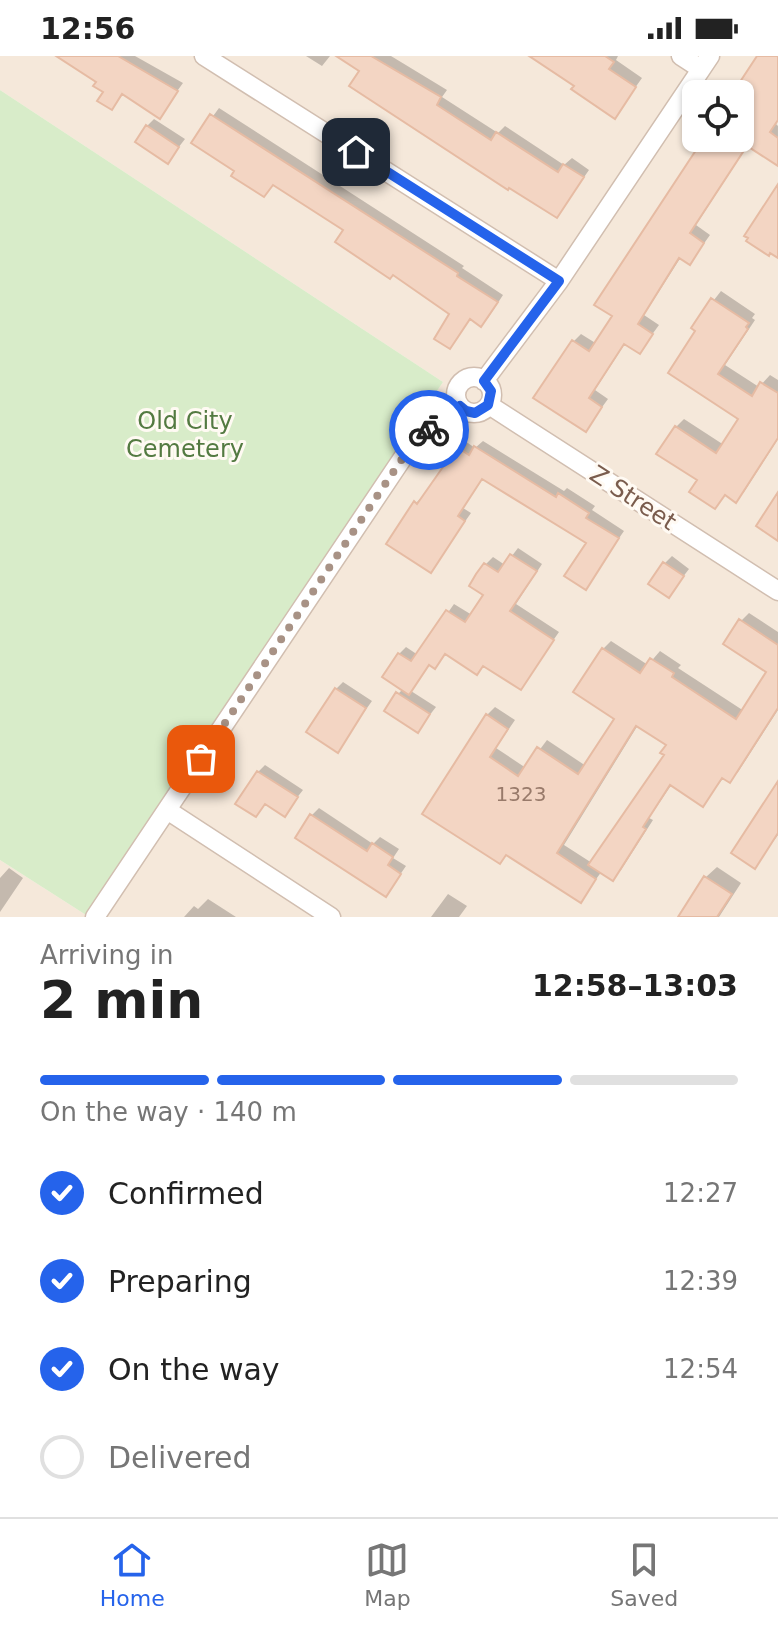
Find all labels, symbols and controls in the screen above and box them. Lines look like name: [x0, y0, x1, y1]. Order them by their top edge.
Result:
text: 12:56: [40, 11, 136, 46]
map controls: [682, 80, 754, 152]
button: locate: [682, 80, 754, 152]
pin: [322, 118, 390, 186]
icon: home: [334, 130, 378, 174]
courier: [389, 390, 469, 470]
park label: Old City Cemetery: [126, 407, 244, 463]
icon: bike: [407, 408, 451, 452]
street label: Z Street: [585, 460, 681, 536]
pin: [167, 725, 235, 793]
icon: bag: [179, 737, 223, 781]
house number: 1323: [496, 782, 546, 806]
text: Arriving in: [40, 940, 174, 970]
text: 12:58–13:03: [532, 968, 738, 1003]
text: 2 min: [40, 970, 203, 1030]
text: On the way · 140 m: [40, 1097, 297, 1127]
icon: check: [40, 1171, 84, 1215]
text: Confirmed: [108, 1176, 264, 1211]
text: 12:27: [663, 1178, 738, 1208]
icon: check: [40, 1259, 84, 1303]
text: Preparing: [108, 1264, 252, 1299]
text: 12:39: [663, 1266, 738, 1296]
icon: check: [40, 1347, 84, 1391]
text: On the way: [108, 1352, 280, 1387]
text: 12:54: [663, 1354, 738, 1384]
text: Delivered: [108, 1440, 252, 1475]
tab: Home: [100, 1538, 165, 1611]
tab: Map: [364, 1538, 411, 1611]
tab: Saved: [610, 1538, 678, 1611]

